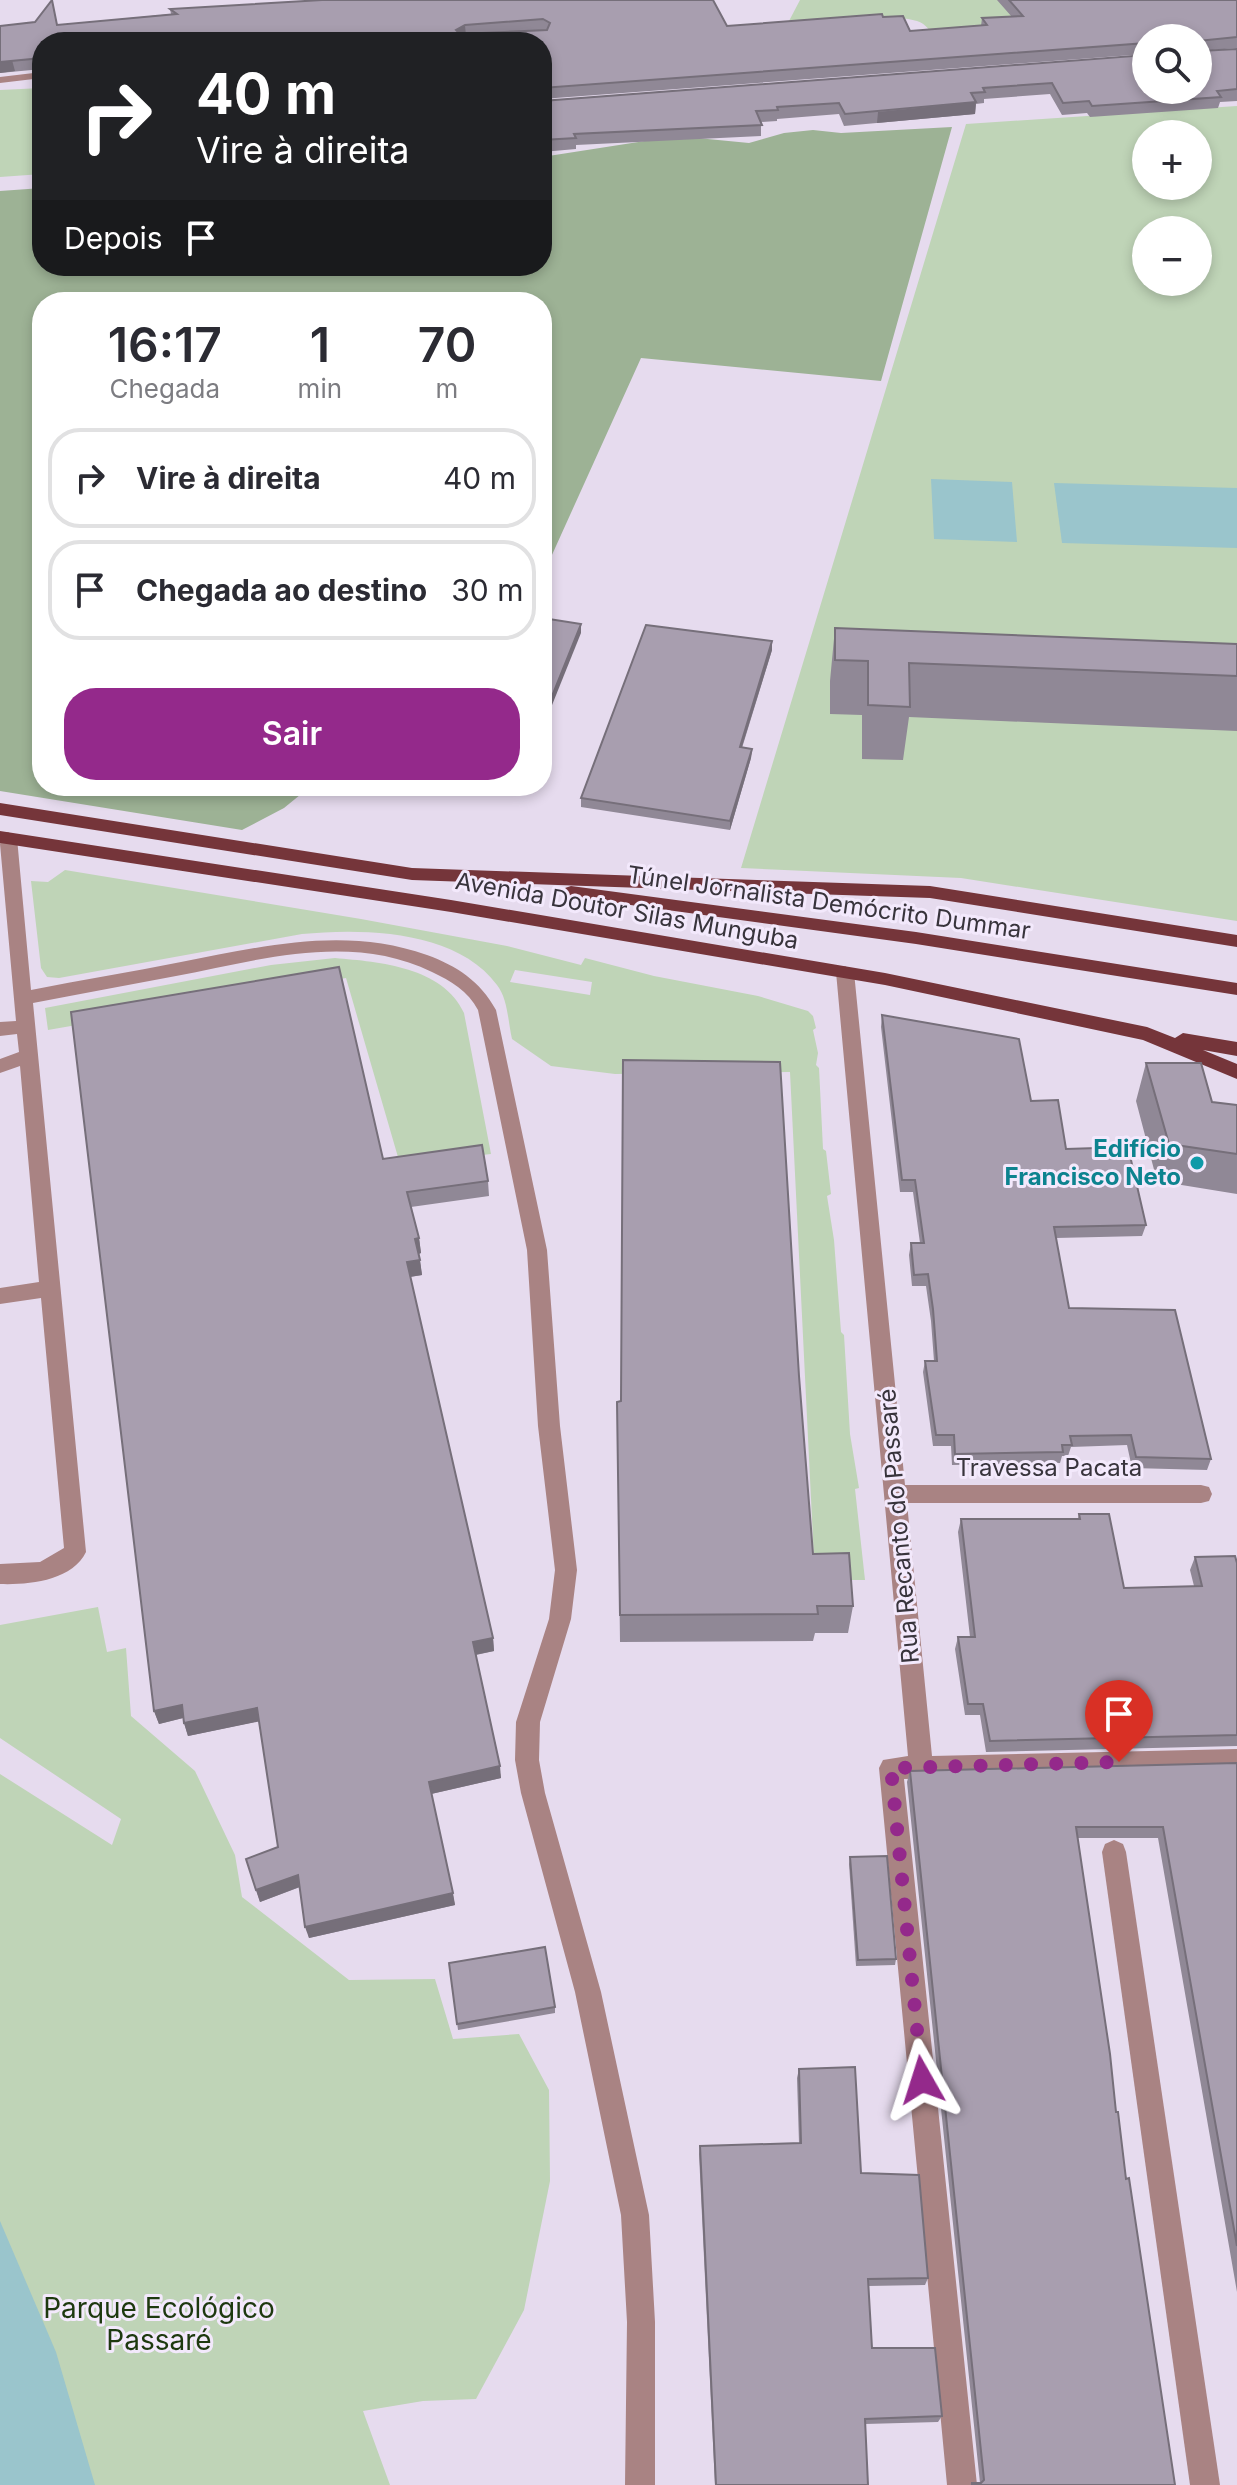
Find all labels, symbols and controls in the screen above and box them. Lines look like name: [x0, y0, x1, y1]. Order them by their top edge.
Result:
map controls: [1132, 24, 1212, 296]
button: search: [1132, 24, 1212, 104]
text: 40 m: [196, 60, 336, 128]
icon: right: [64, 64, 168, 168]
button: +: [1132, 120, 1212, 200]
text: Vire à direita: [196, 128, 410, 172]
icon: arrive: [179, 216, 223, 260]
button: −: [1132, 216, 1212, 296]
text: Depois: [64, 220, 163, 256]
text: 16:17: [108, 315, 222, 374]
text: 1: [310, 315, 330, 374]
text: 70: [418, 315, 476, 374]
text: Chegada: [110, 373, 220, 404]
text: min: [298, 373, 342, 404]
text: m: [436, 373, 458, 404]
icon: right: [68, 456, 112, 500]
text: Vire à direita: [136, 460, 321, 496]
text: 40 m: [443, 460, 516, 496]
icon: arrive: [68, 568, 112, 612]
text: Chegada ao destino: [136, 572, 427, 608]
text: 30 m: [451, 572, 523, 608]
button: Sair: [64, 688, 520, 780]
street label: Túnel Jornalista Demócrito Dummar: [626, 860, 1032, 945]
street label: Avenida Doutor Silas Munguba: [453, 866, 801, 955]
place label: Edifício Francisco Neto: [1005, 1134, 1181, 1191]
marker: Edifício Francisco Neto: [1188, 1154, 1206, 1172]
street label: Rua Recanto do Passaré: [872, 1388, 925, 1664]
street label: Travessa Pacata: [956, 1453, 1142, 1482]
pin: [1085, 1680, 1153, 1762]
icon: arrive: [1097, 1692, 1141, 1736]
position arrow: [880, 2038, 964, 2122]
park label: Parque Ecológico Passaré: [43, 2291, 275, 2357]

